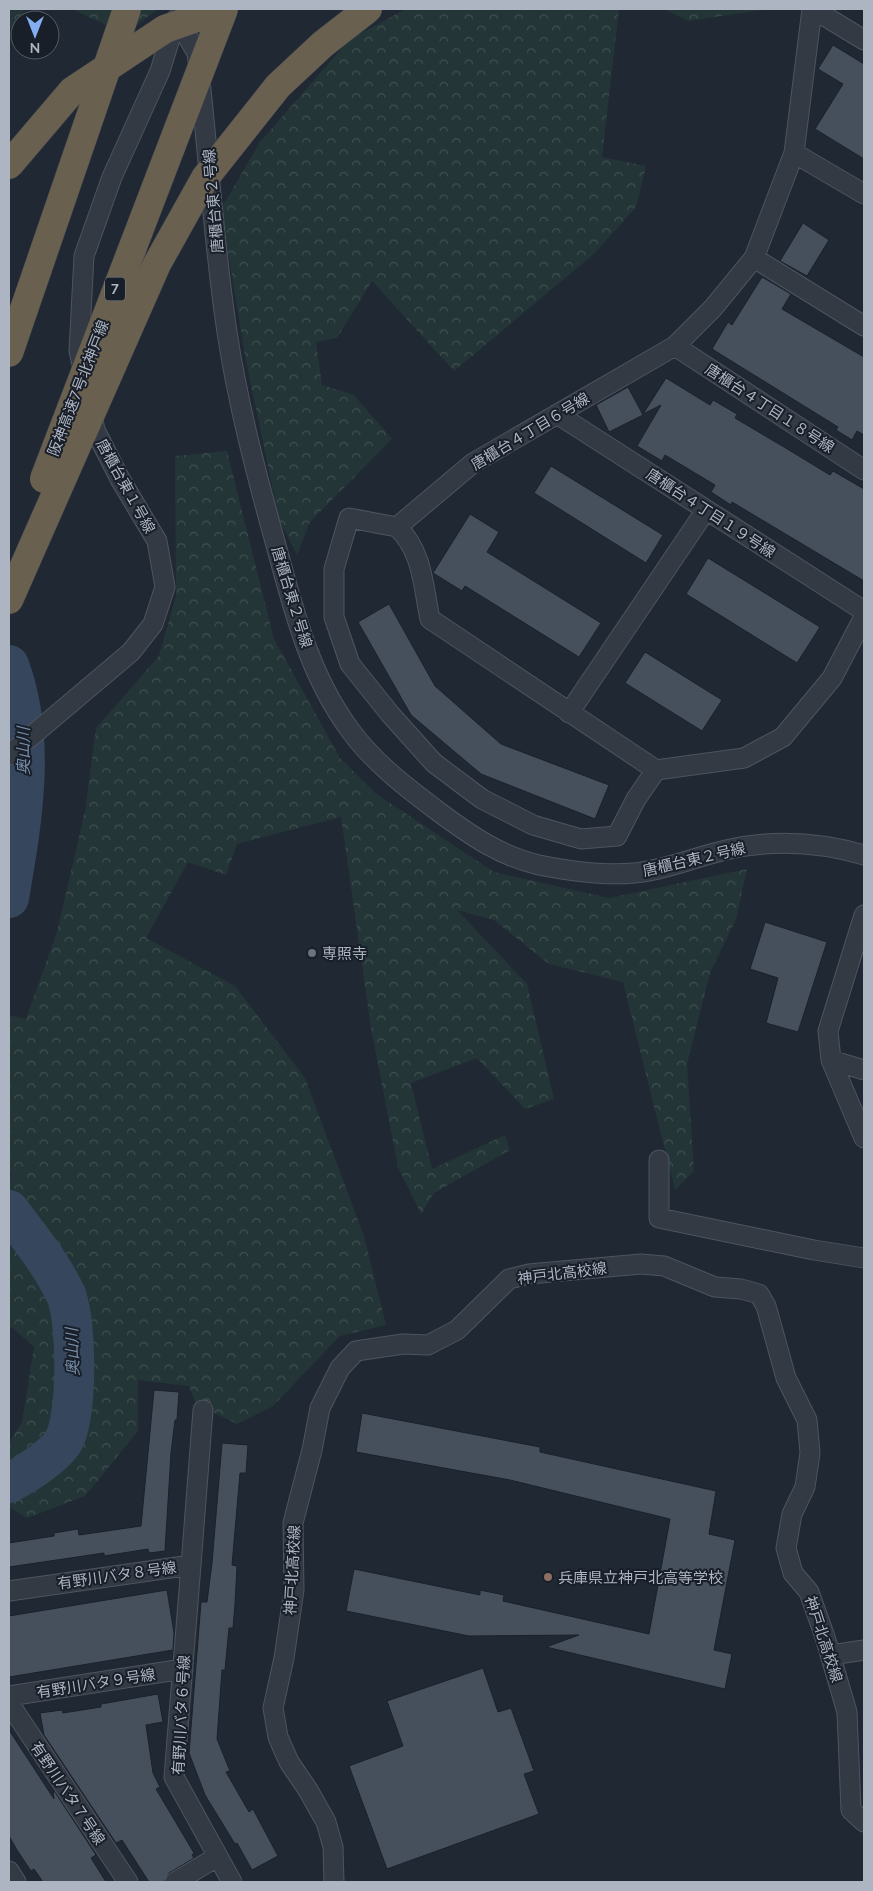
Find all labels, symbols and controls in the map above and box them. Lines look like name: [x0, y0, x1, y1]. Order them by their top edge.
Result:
north arrow: [10, 10, 60, 60]
text: N: [30, 39, 40, 57]
street label: 唐櫃台東２号線: [199, 148, 227, 254]
road number: 7: [105, 278, 125, 300]
street label: 阪神高速7号北神戸線: [43, 317, 113, 459]
street label: 唐櫃台４丁目１８号線: [702, 359, 838, 457]
street label: 唐櫃台４丁目６号線: [467, 388, 593, 474]
street label: 唐櫃台東１号線: [92, 435, 160, 537]
street label: 唐櫃台４丁目１９号線: [643, 464, 779, 562]
street label: 唐櫃台東２号線: [268, 544, 316, 650]
water label: 奥山川: [13, 725, 33, 775]
street label: 唐櫃台東２号線: [641, 838, 747, 880]
place label: 専照寺: [322, 944, 367, 963]
marker: 専照寺: [306, 947, 318, 959]
street label: 神戸北高校線: [516, 1258, 608, 1288]
water label: 奥山川: [61, 1326, 83, 1376]
street label: 神戸北高校線: [280, 1525, 304, 1615]
street label: 有野川バタ８号線: [56, 1557, 178, 1593]
place label: 兵庫県立神戸北高等学校: [558, 1568, 723, 1587]
marker: 兵庫県立神戸北高等学校: [542, 1571, 554, 1583]
street label: 神戸北高校線: [801, 1593, 847, 1685]
street label: 有野川バタ６号線: [168, 1655, 194, 1775]
street label: 有野川バタ９号線: [35, 1664, 157, 1702]
street label: 有野川バタ７号線: [27, 1738, 109, 1848]

